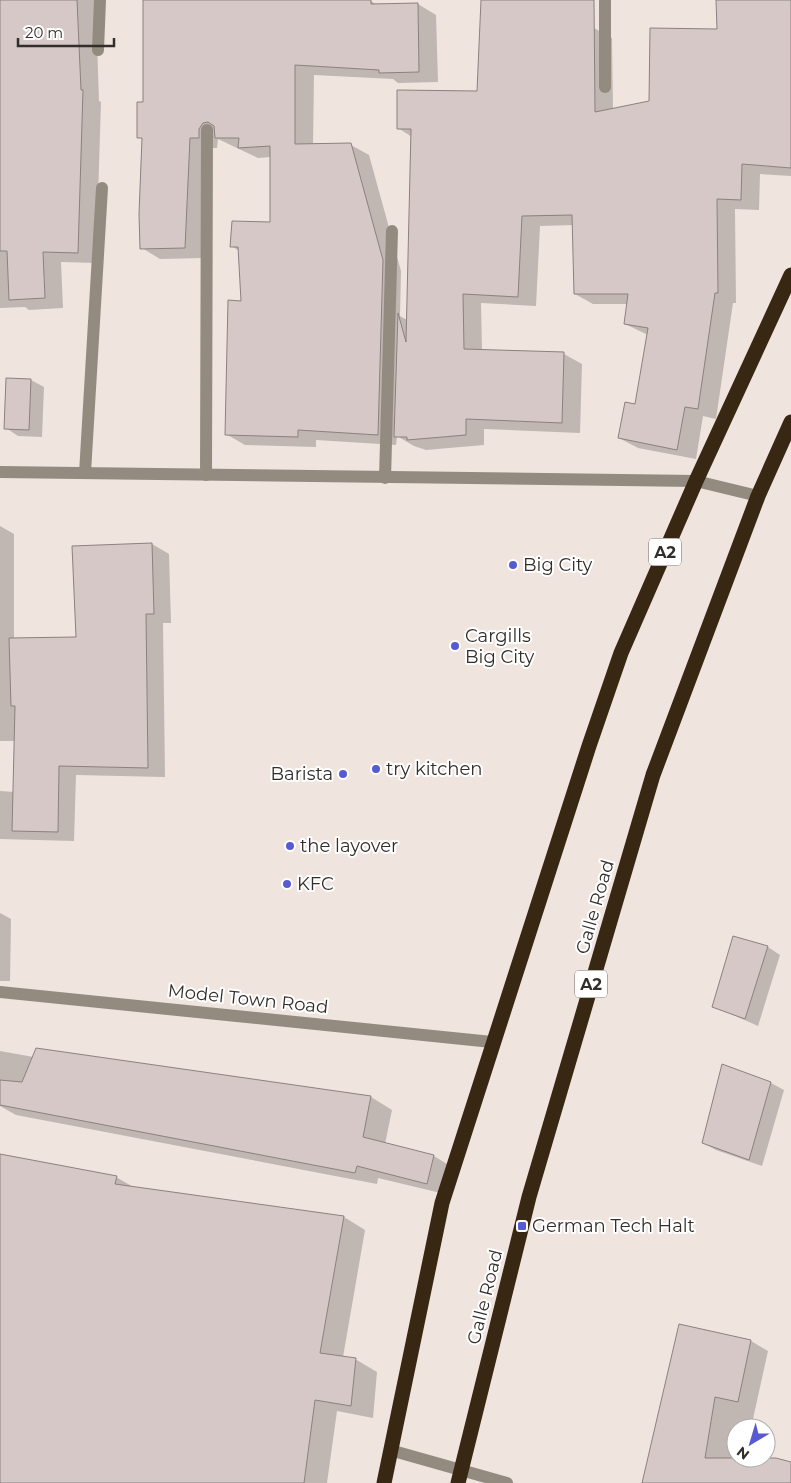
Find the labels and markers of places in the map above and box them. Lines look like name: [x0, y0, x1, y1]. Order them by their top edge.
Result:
place label: Big City: [523, 554, 593, 576]
marker: Big City: [507, 559, 519, 571]
place label: Cargills Big City: [465, 625, 535, 668]
marker: Cargills Big City: [449, 640, 461, 652]
place label: try kitchen: [386, 758, 483, 780]
place label: Barista: [271, 763, 333, 785]
marker: try kitchen: [370, 763, 382, 775]
marker: Barista: [337, 768, 349, 780]
place label: the layover: [300, 835, 398, 857]
marker: the layover: [284, 840, 296, 852]
place label: KFC: [297, 873, 334, 895]
marker: KFC: [281, 878, 293, 890]
place label: German Tech Halt: [532, 1215, 695, 1237]
marker: German Tech Halt: [516, 1220, 528, 1232]

